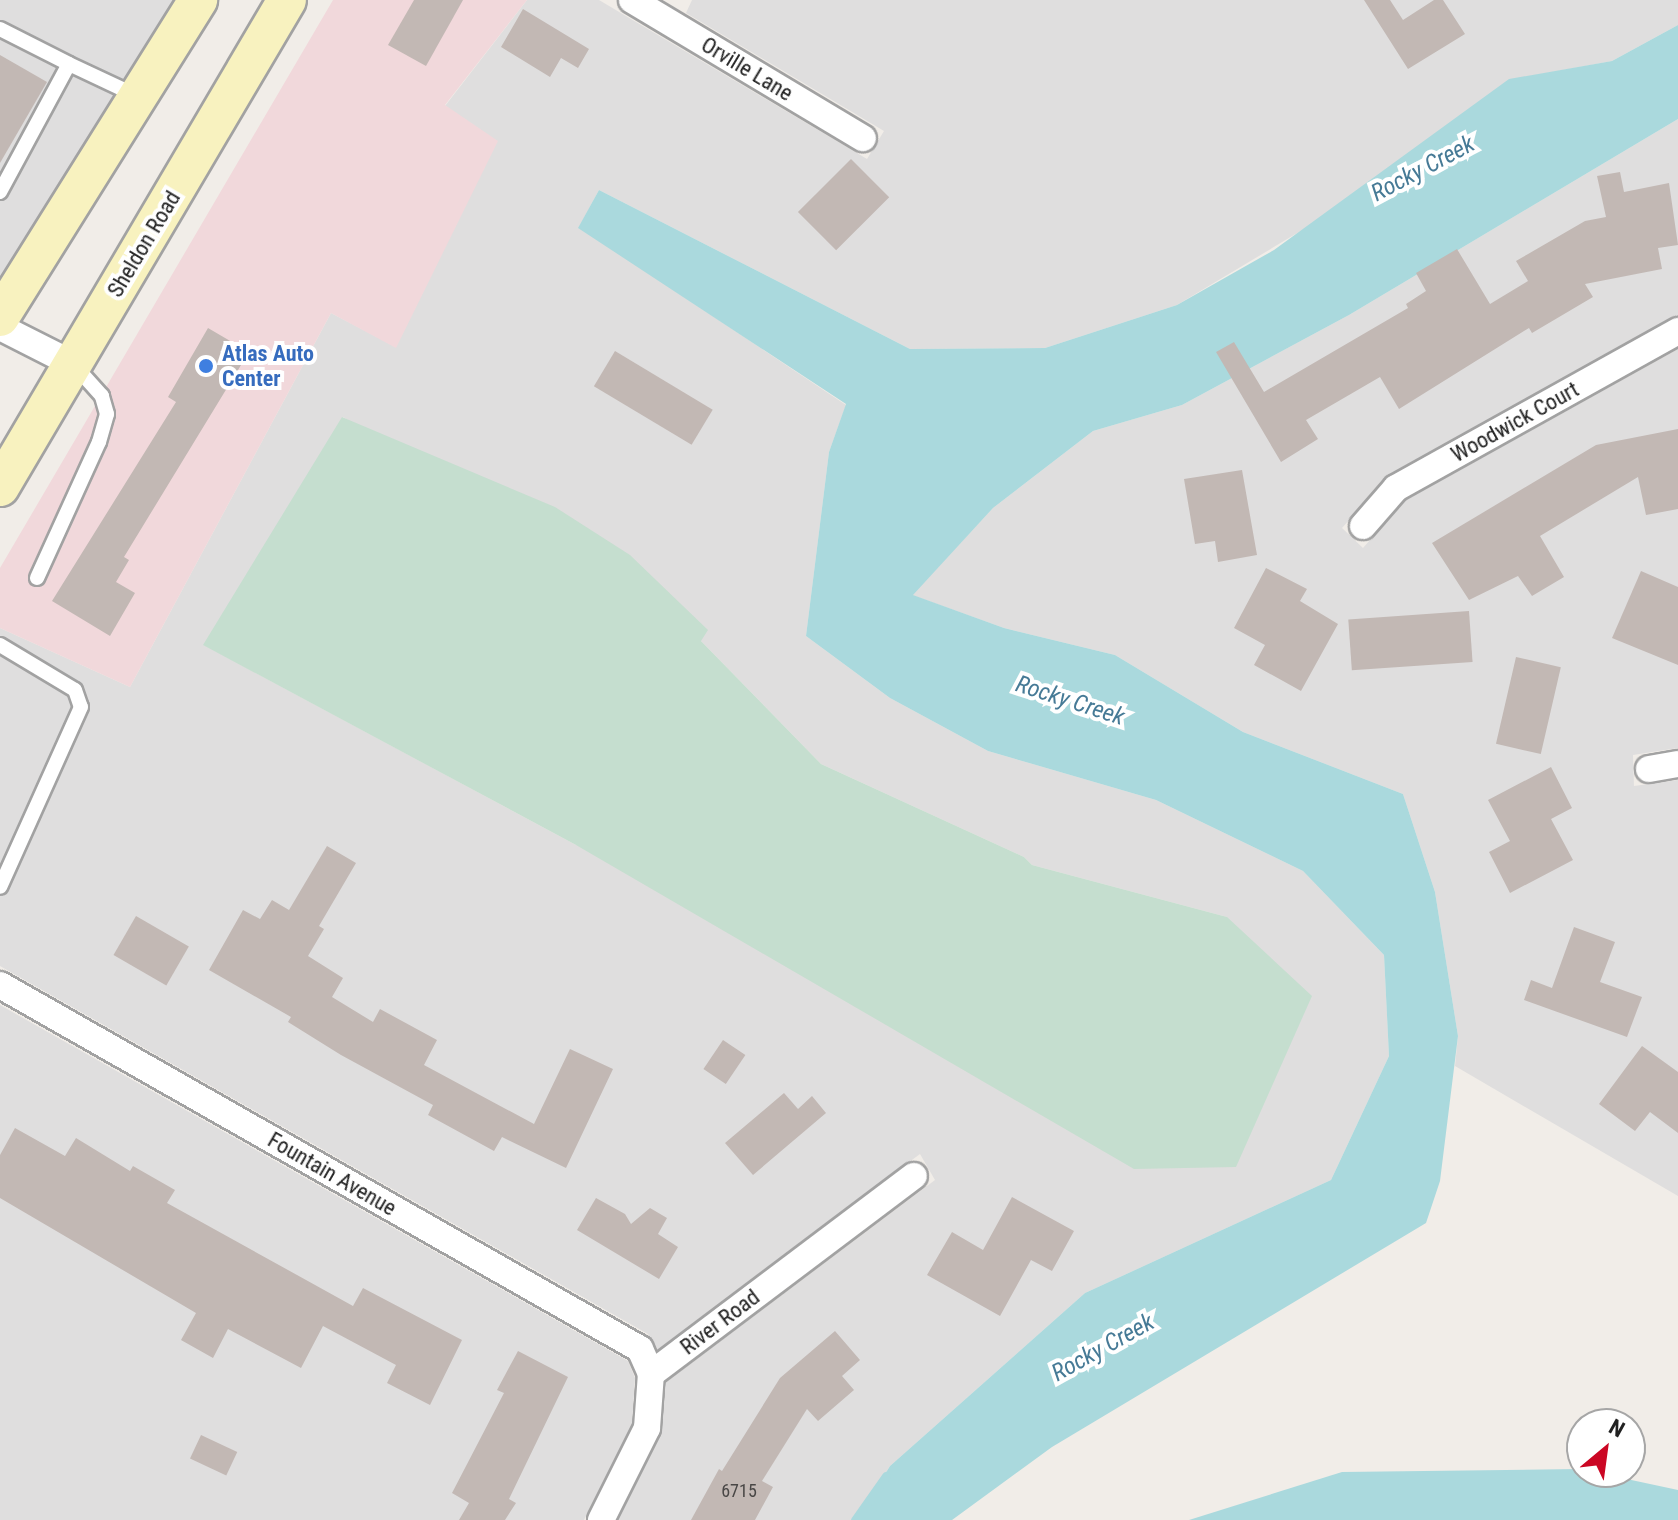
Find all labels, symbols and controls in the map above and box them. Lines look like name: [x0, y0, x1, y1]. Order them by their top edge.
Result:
street label: Orville Lane: [696, 31, 798, 107]
water label: Rocky Creek: [1366, 130, 1480, 208]
street label: Sheldon Road: [102, 186, 186, 302]
place label: Atlas Auto Center: [222, 340, 314, 392]
marker: Atlas Auto Center: [197, 357, 215, 375]
street label: Woodwick Court: [1447, 376, 1583, 468]
water label: Rocky Creek: [1012, 670, 1128, 732]
street label: Fountain Avenue: [263, 1127, 401, 1221]
street label: River Road: [675, 1284, 765, 1360]
water label: Rocky Creek: [1047, 1308, 1159, 1388]
north arrow: [1566, 1408, 1646, 1488]
text: N: [1605, 1414, 1629, 1443]
house number: 6715: [721, 1480, 757, 1502]

